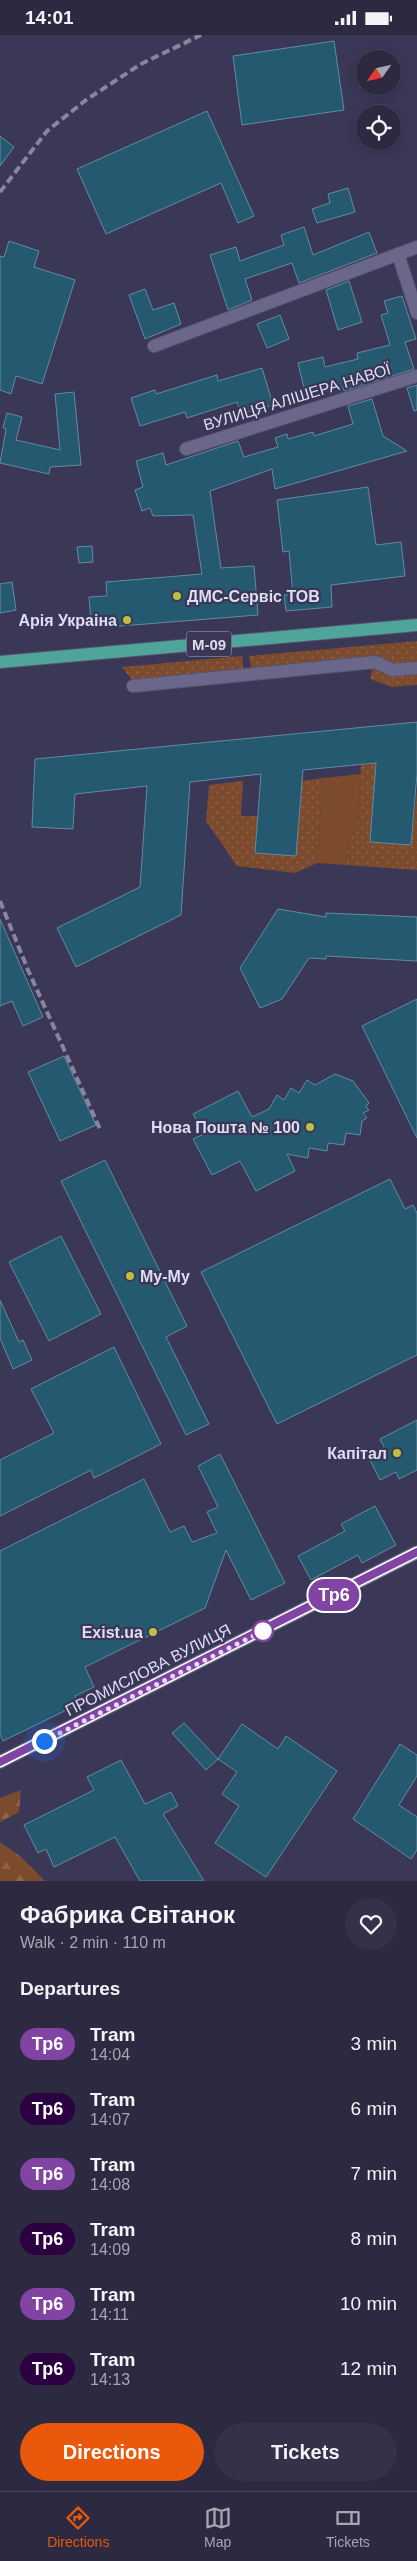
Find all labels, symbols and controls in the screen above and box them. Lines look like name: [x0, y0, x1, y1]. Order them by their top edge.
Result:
text: 14:01: [25, 7, 74, 28]
north arrow: [356, 50, 401, 95]
map controls: [356, 50, 401, 150]
button: locate: [356, 105, 401, 150]
street label: ВУЛИЦЯ АЛІШЕРА НАВОЇ: [201, 360, 393, 434]
place label: ДМС-Сервіс ТОВ: [187, 588, 320, 605]
marker: ДМС-Сервіс ТОВ: [171, 590, 183, 602]
place label: Арія Украіна: [18, 612, 117, 629]
marker: Арія Украіна: [121, 614, 133, 626]
road number: М-09: [186, 631, 232, 657]
place label: Нова Пошта № 100: [151, 1119, 300, 1136]
marker: Нова Пошта № 100: [304, 1121, 316, 1133]
place label: Му-Му: [140, 1268, 190, 1285]
marker: Му-Му: [124, 1270, 136, 1282]
place label: Капітал: [327, 1445, 387, 1462]
marker: Капітал: [391, 1447, 403, 1459]
line badge: Тр6: [305, 1579, 363, 1611]
text: Тр6: [318, 1585, 350, 1605]
unlabelled marker: [252, 1620, 274, 1642]
street label: ПРОМИСЛОВА ВУЛИЦЯ: [62, 1621, 234, 1719]
place label: Exist.ua: [82, 1624, 143, 1641]
marker: Exist.ua: [147, 1626, 159, 1638]
your location: [32, 1729, 57, 1754]
button: heart: [345, 1898, 397, 1950]
text: Фабрика Світанок: [20, 1901, 235, 1928]
text: Walk · 2 min · 110 m: [20, 1934, 166, 1951]
text: Departures: [20, 1978, 120, 1999]
text: Tram: [90, 2024, 135, 2045]
text: 3 min: [351, 2033, 397, 2054]
text: Тр6: [32, 2034, 63, 2054]
text: 14:04: [90, 2046, 130, 2063]
text: Tram: [90, 2089, 135, 2110]
text: 6 min: [351, 2098, 397, 2119]
text: Тр6: [32, 2099, 63, 2119]
text: 14:07: [90, 2111, 130, 2128]
text: Tram: [90, 2154, 135, 2175]
text: 7 min: [351, 2163, 397, 2184]
text: Тр6: [32, 2164, 63, 2184]
text: 14:08: [90, 2176, 130, 2193]
text: Tram: [90, 2219, 135, 2240]
text: 8 min: [351, 2228, 397, 2249]
text: Тр6: [32, 2229, 63, 2249]
text: 14:09: [90, 2241, 130, 2258]
text: Tram: [90, 2284, 135, 2305]
text: 10 min: [340, 2293, 397, 2314]
text: Тр6: [32, 2294, 63, 2314]
text: 14:11: [90, 2306, 129, 2323]
text: Tram: [90, 2349, 135, 2370]
text: 12 min: [340, 2358, 397, 2379]
text: Тр6: [32, 2359, 63, 2379]
text: 14:13: [90, 2371, 130, 2388]
button: Directions: [20, 2423, 204, 2481]
button: Tickets: [214, 2423, 397, 2481]
tab: Directions: [47, 2504, 109, 2550]
tab: Map: [204, 2504, 232, 2550]
tab: Tickets: [326, 2504, 370, 2550]

